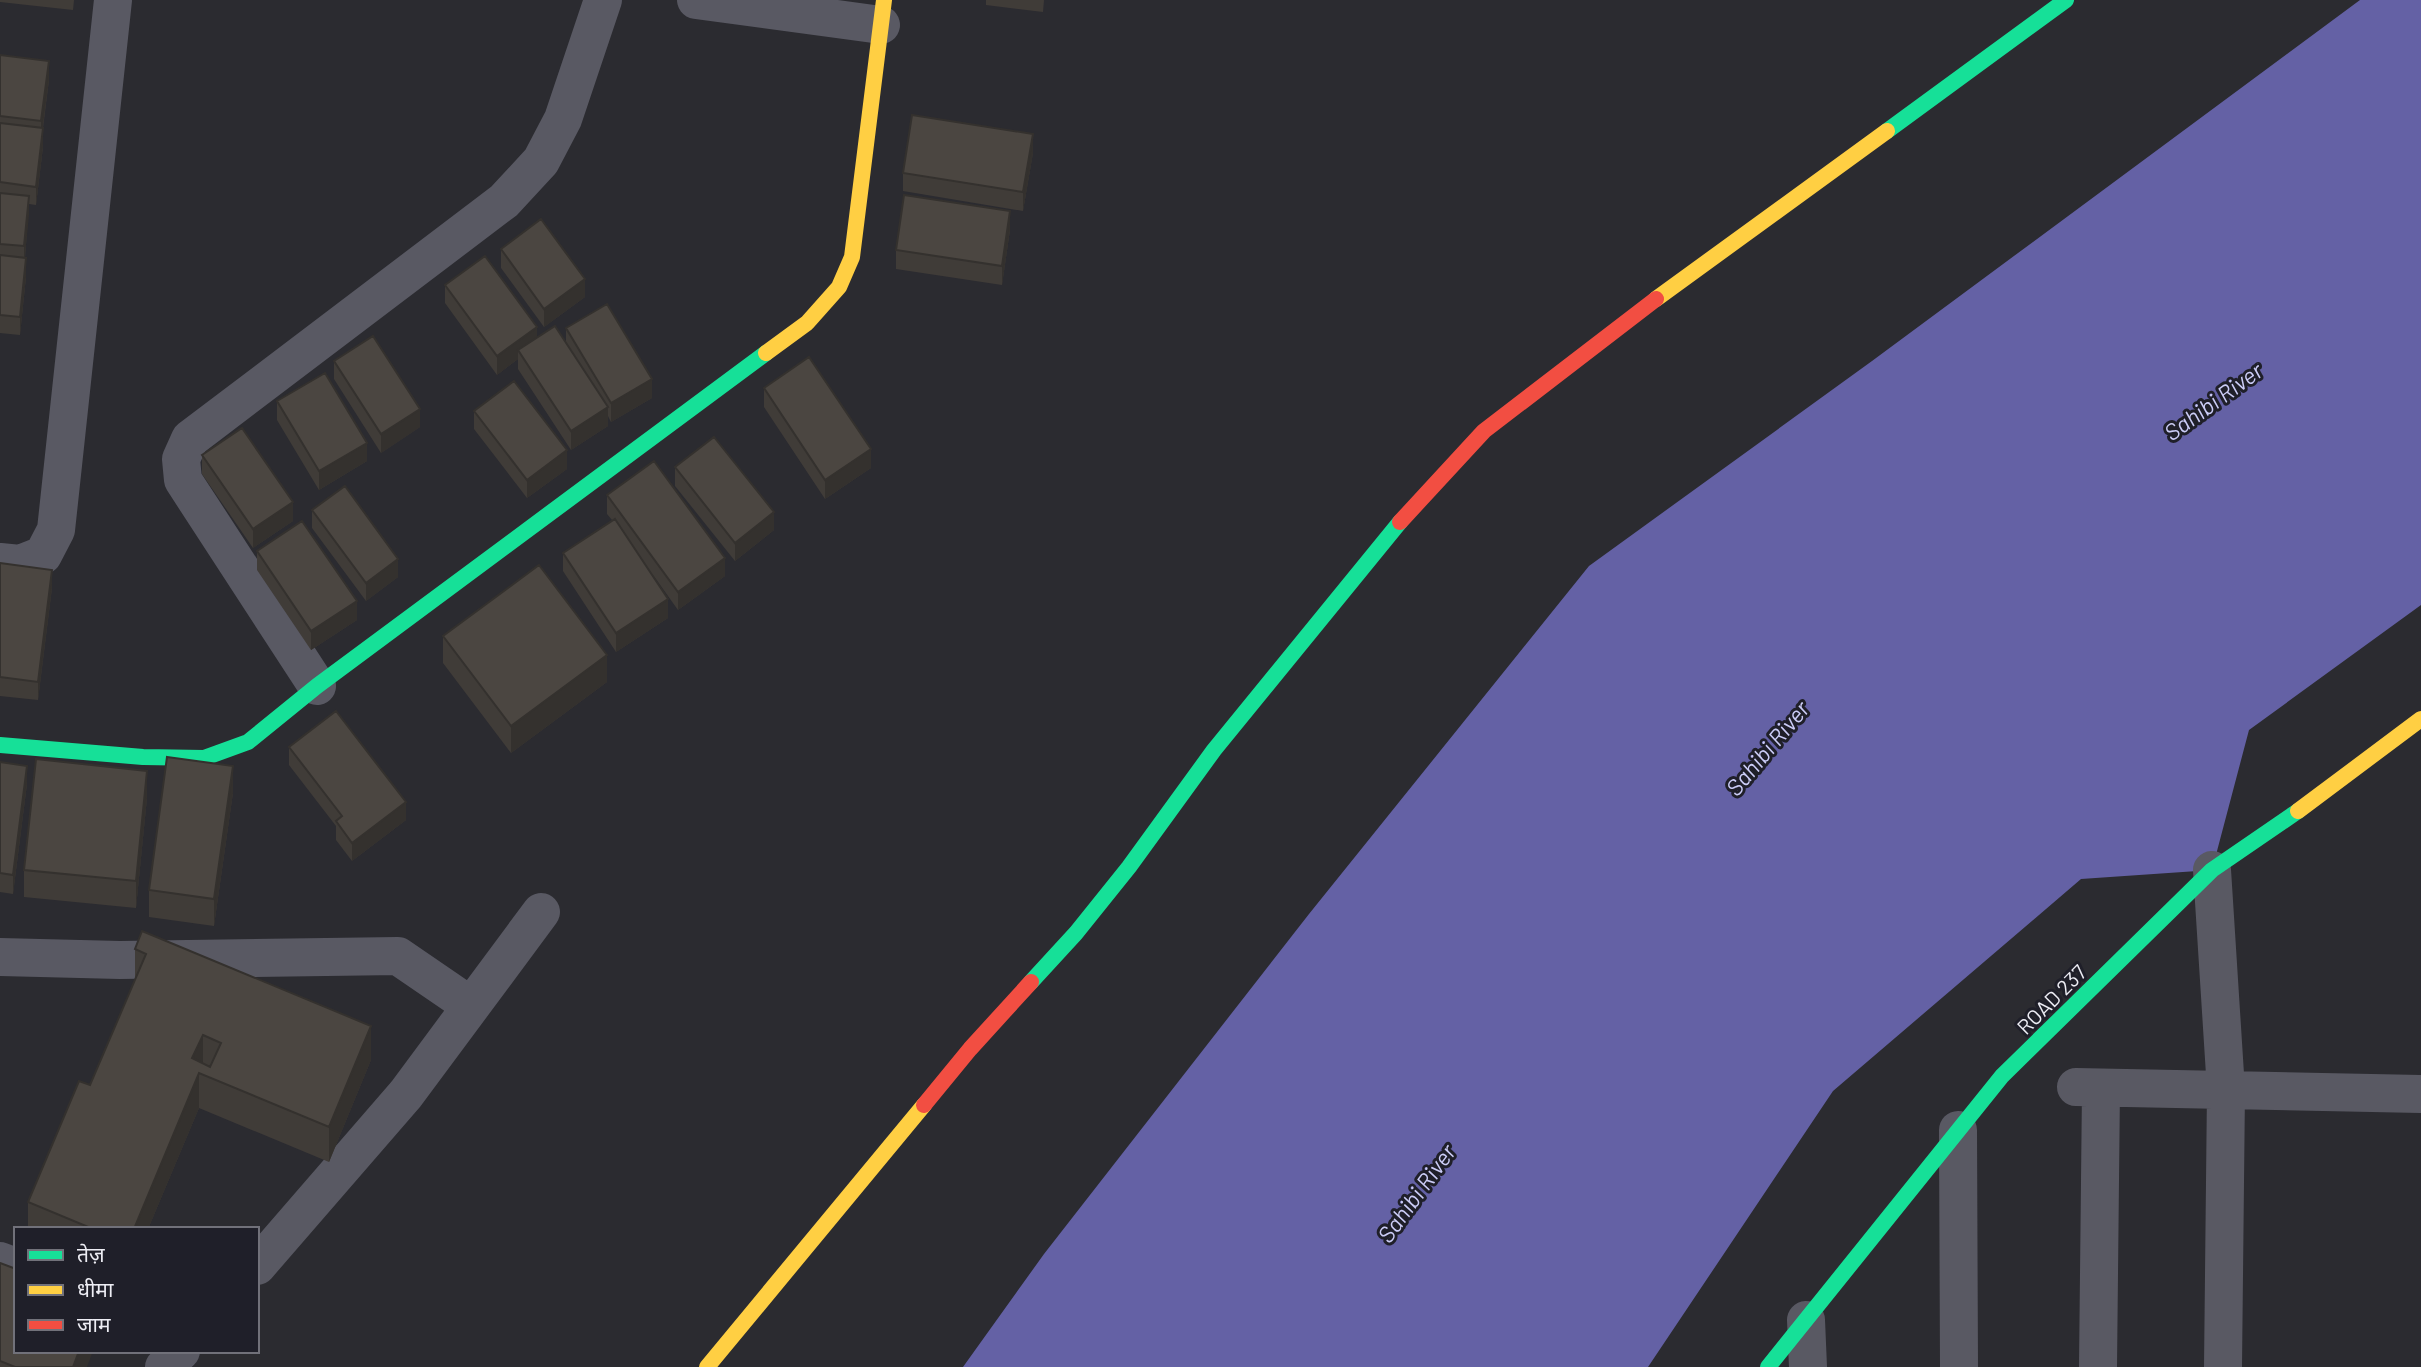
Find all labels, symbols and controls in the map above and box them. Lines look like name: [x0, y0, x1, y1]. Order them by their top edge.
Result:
water label: Sahibi River: [2158, 355, 2268, 446]
water label: Sahibi River: [1719, 694, 1815, 801]
street label: ROAD 237: [2011, 959, 2091, 1039]
water label: Sahibi River: [1371, 1138, 1462, 1248]
legend: [14, 1227, 259, 1353]
text: तेज़: [77, 1241, 105, 1266]
text: धीमा: [77, 1276, 114, 1301]
text: जाम: [77, 1311, 111, 1336]

